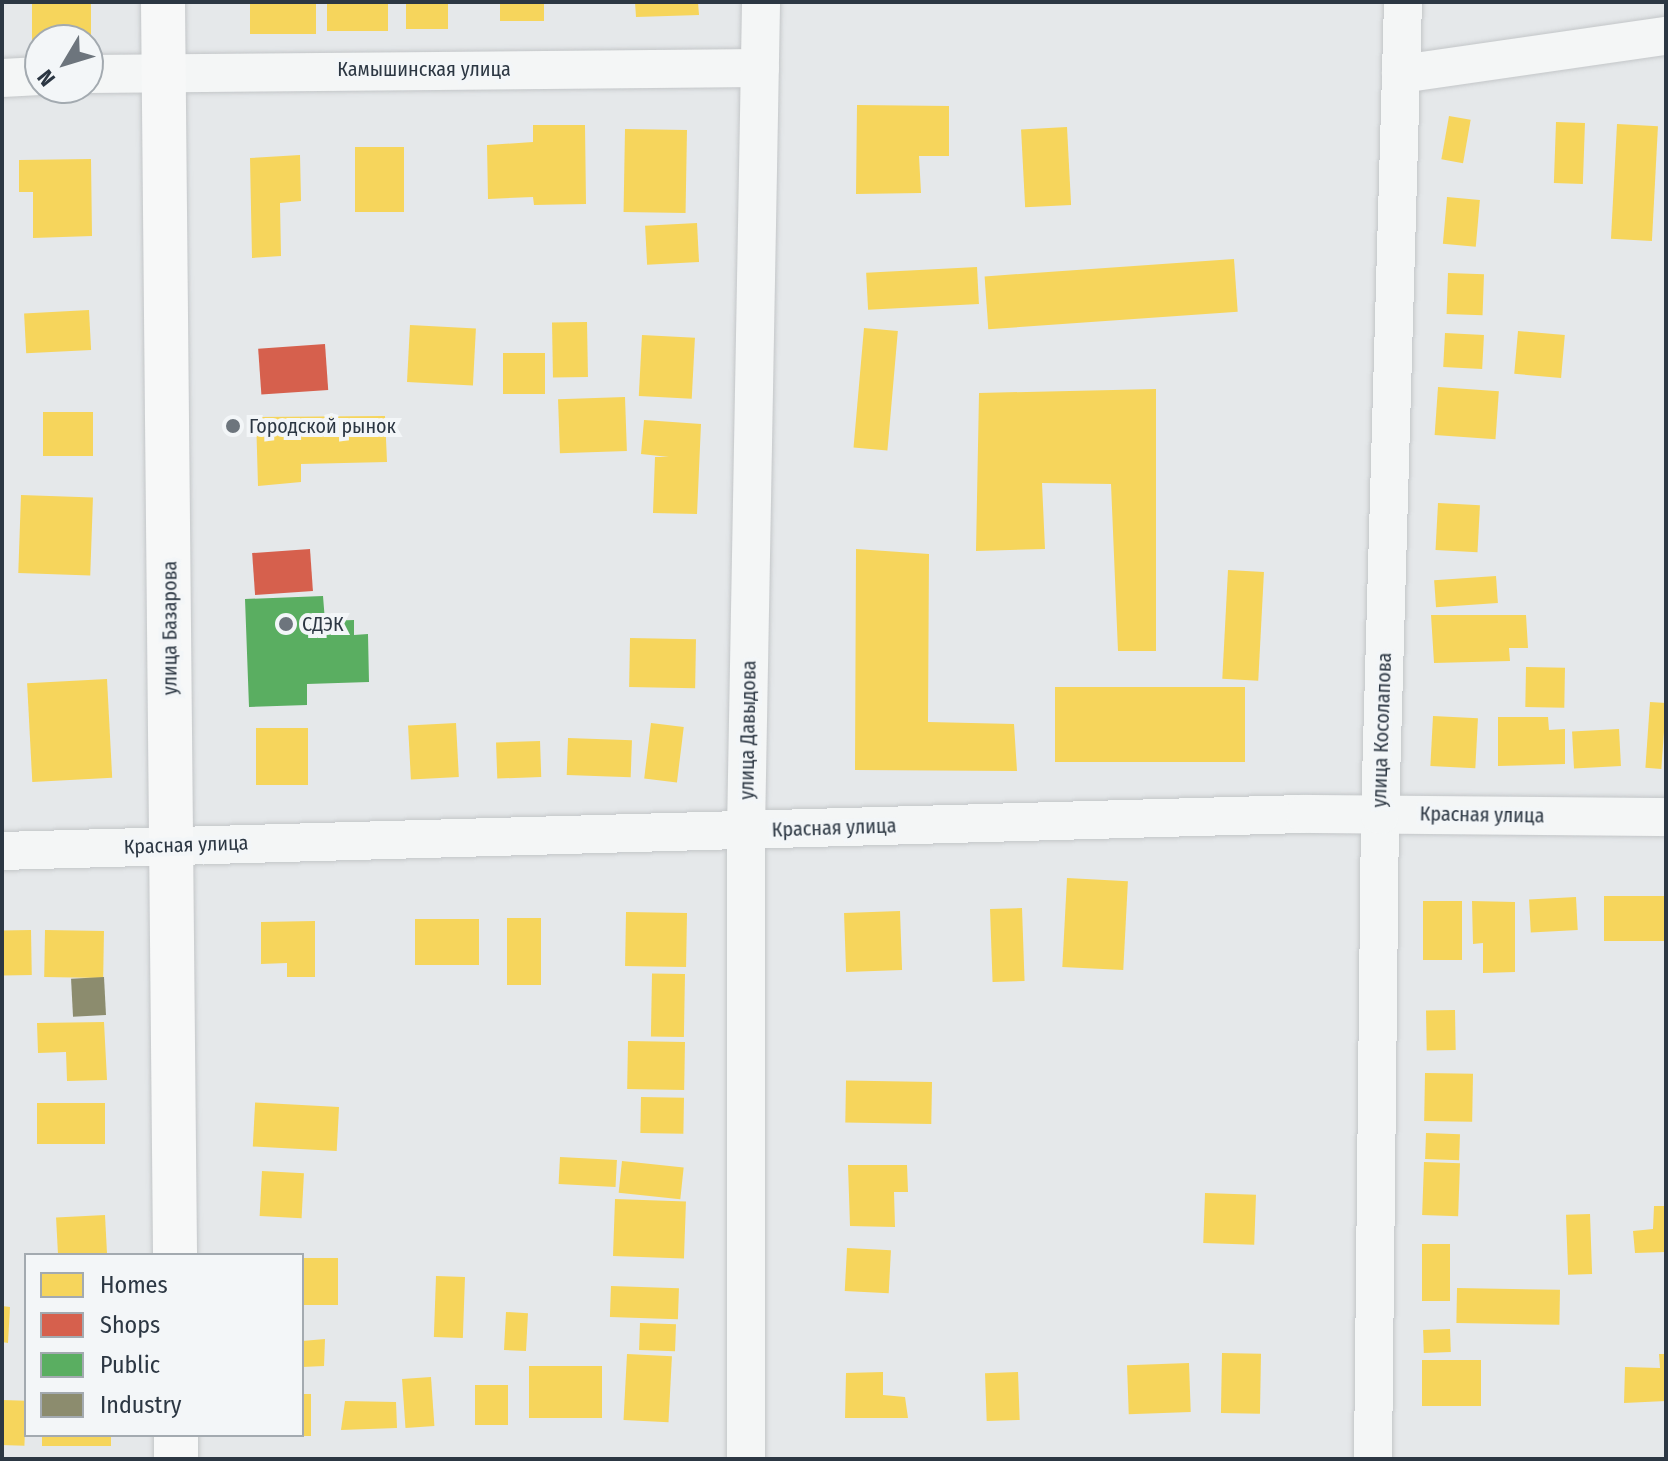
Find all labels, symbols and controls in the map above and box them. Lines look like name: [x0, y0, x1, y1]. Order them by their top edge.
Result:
north arrow: [24, 24, 104, 104]
street label: Камышинская улица: [337, 57, 511, 81]
text: N: [32, 64, 61, 91]
place label: Городской рынок: [249, 414, 396, 438]
marker: Городской рынок: [224, 417, 242, 435]
street label: улица Базарова: [158, 561, 182, 695]
place label: СДЭК: [302, 612, 344, 636]
marker: СДЭК: [277, 615, 295, 633]
street label: улица Косолапова: [1367, 652, 1397, 808]
street label: улица Давыдова: [735, 660, 761, 800]
street label: Красная улица: [1419, 802, 1545, 828]
street label: Красная улица: [771, 814, 897, 842]
street label: Красная улица: [123, 831, 249, 859]
legend: [24, 1253, 304, 1437]
text: Homes: [100, 1271, 168, 1299]
text: Shops: [100, 1311, 160, 1339]
text: Public: [100, 1351, 160, 1379]
text: Industry: [100, 1391, 182, 1419]

